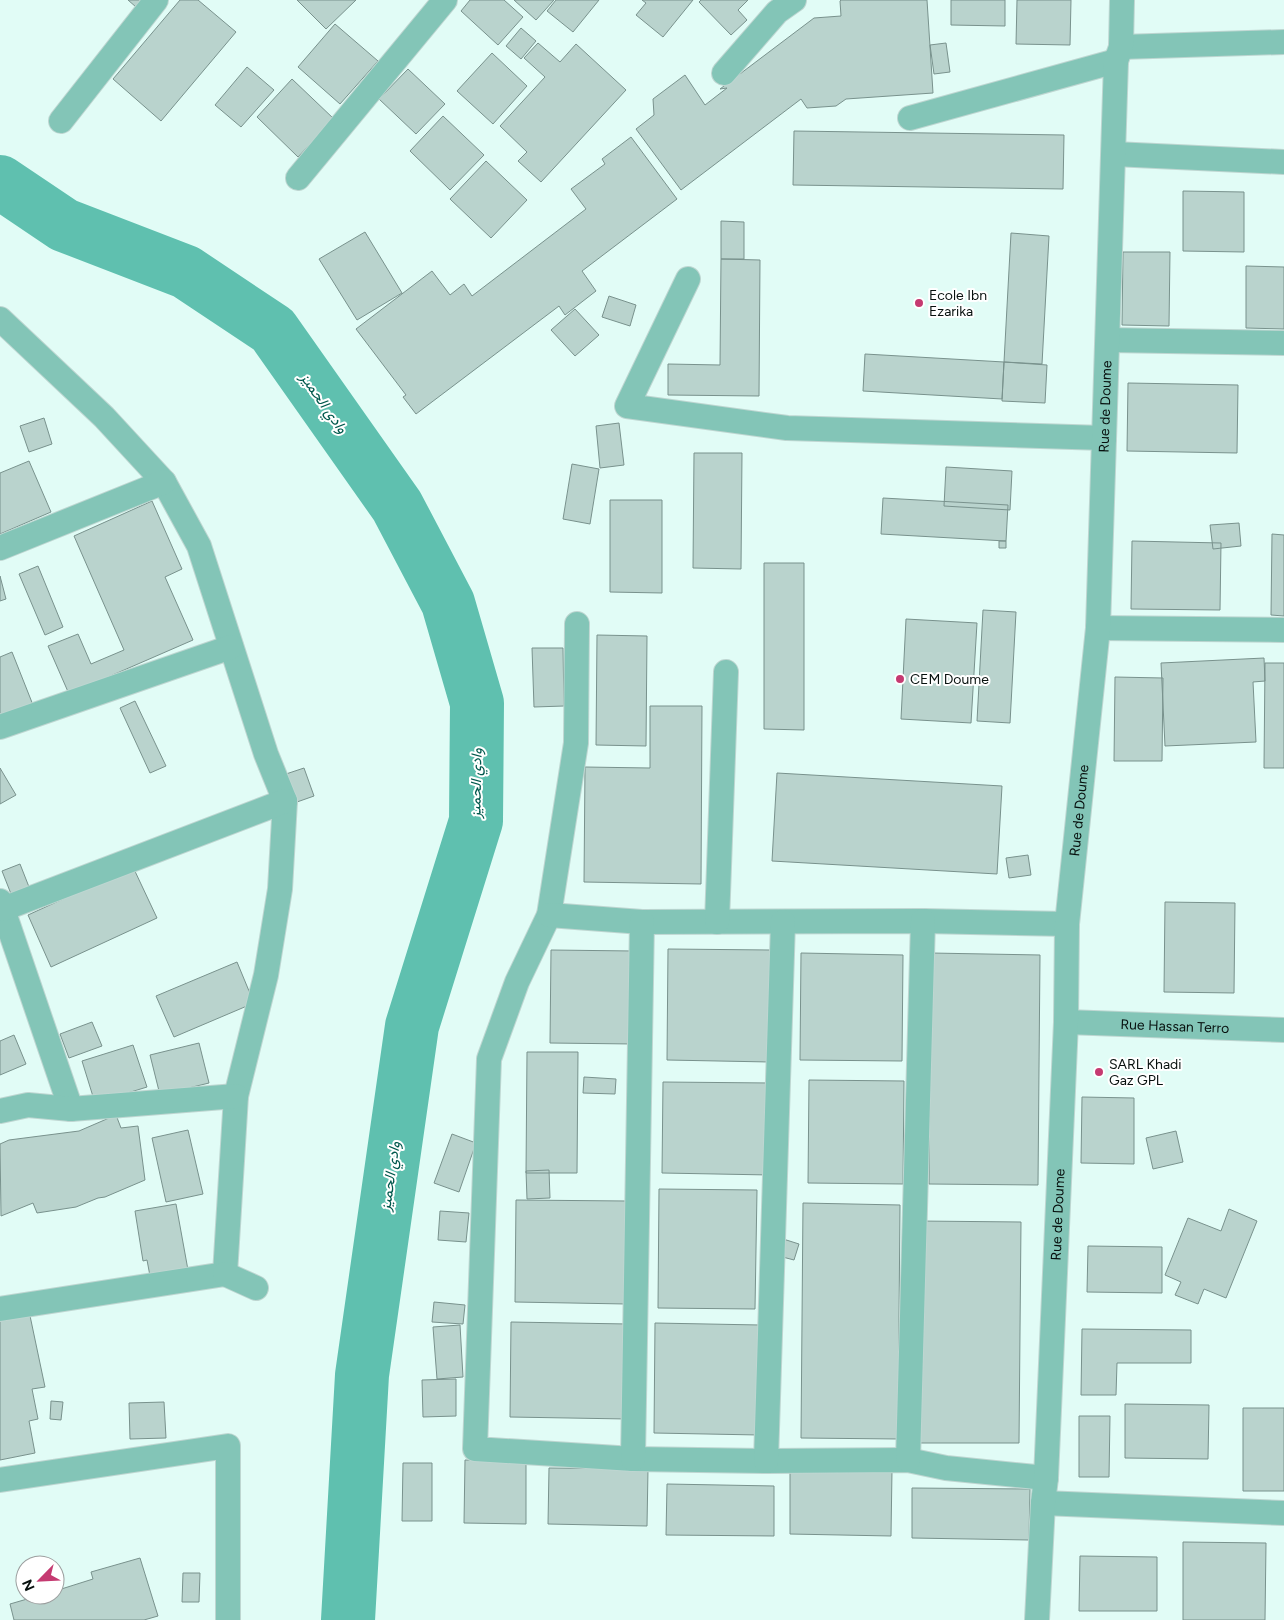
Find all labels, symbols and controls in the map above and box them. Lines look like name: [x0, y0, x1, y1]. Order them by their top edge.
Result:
place label: Ecole Ibn Ezarika: [929, 287, 987, 320]
marker: Ecole Ibn Ezarika: [913, 297, 925, 309]
street label: Rue de Doume: [1096, 360, 1116, 453]
water label: وادي الحميز: [294, 368, 352, 439]
place label: CEM Doume: [910, 671, 989, 688]
marker: CEM Doume: [894, 673, 906, 685]
water label: وادي الحميز: [466, 748, 489, 819]
street label: Rue de Doume: [1066, 763, 1093, 857]
street label: Rue Hassan Terro: [1120, 1016, 1230, 1037]
place label: SARL Khadi Gaz GPL: [1109, 1056, 1182, 1089]
marker: SARL Khadi Gaz GPL: [1093, 1066, 1105, 1078]
water label: وادي الحميز: [376, 1140, 407, 1213]
street label: Rue de Doume: [1048, 1168, 1069, 1261]
north arrow: [15, 1555, 65, 1605]
text: N: [19, 1577, 39, 1593]

